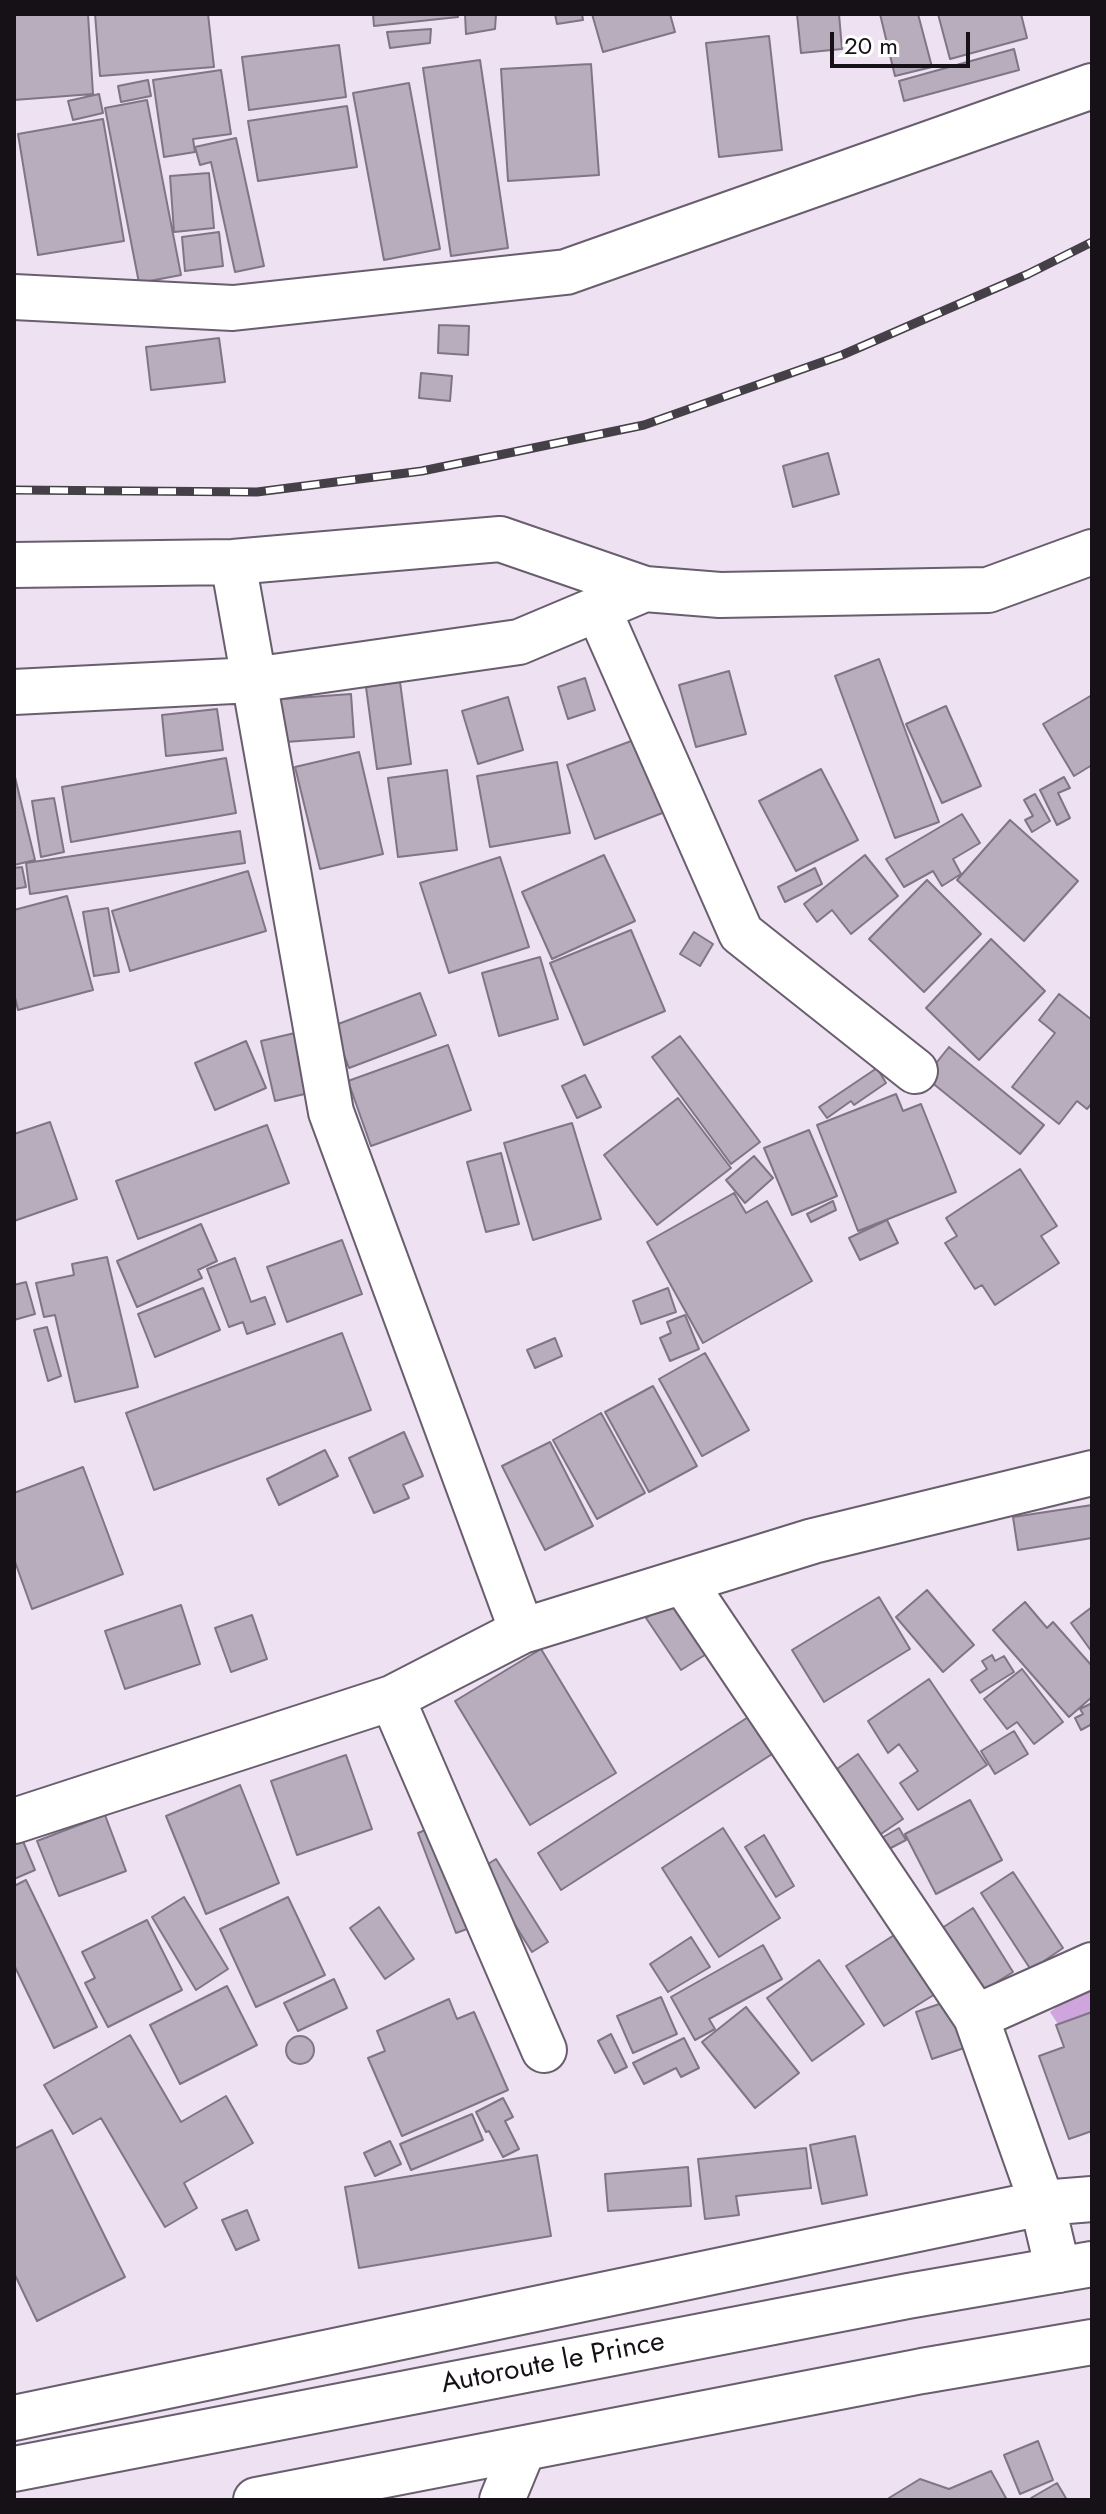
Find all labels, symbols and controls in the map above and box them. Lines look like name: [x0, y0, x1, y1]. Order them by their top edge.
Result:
scale bar: [834, 16, 974, 66]
text: 20 m: [844, 28, 898, 63]
street label: Autoroute le Prince: [438, 2326, 668, 2402]

